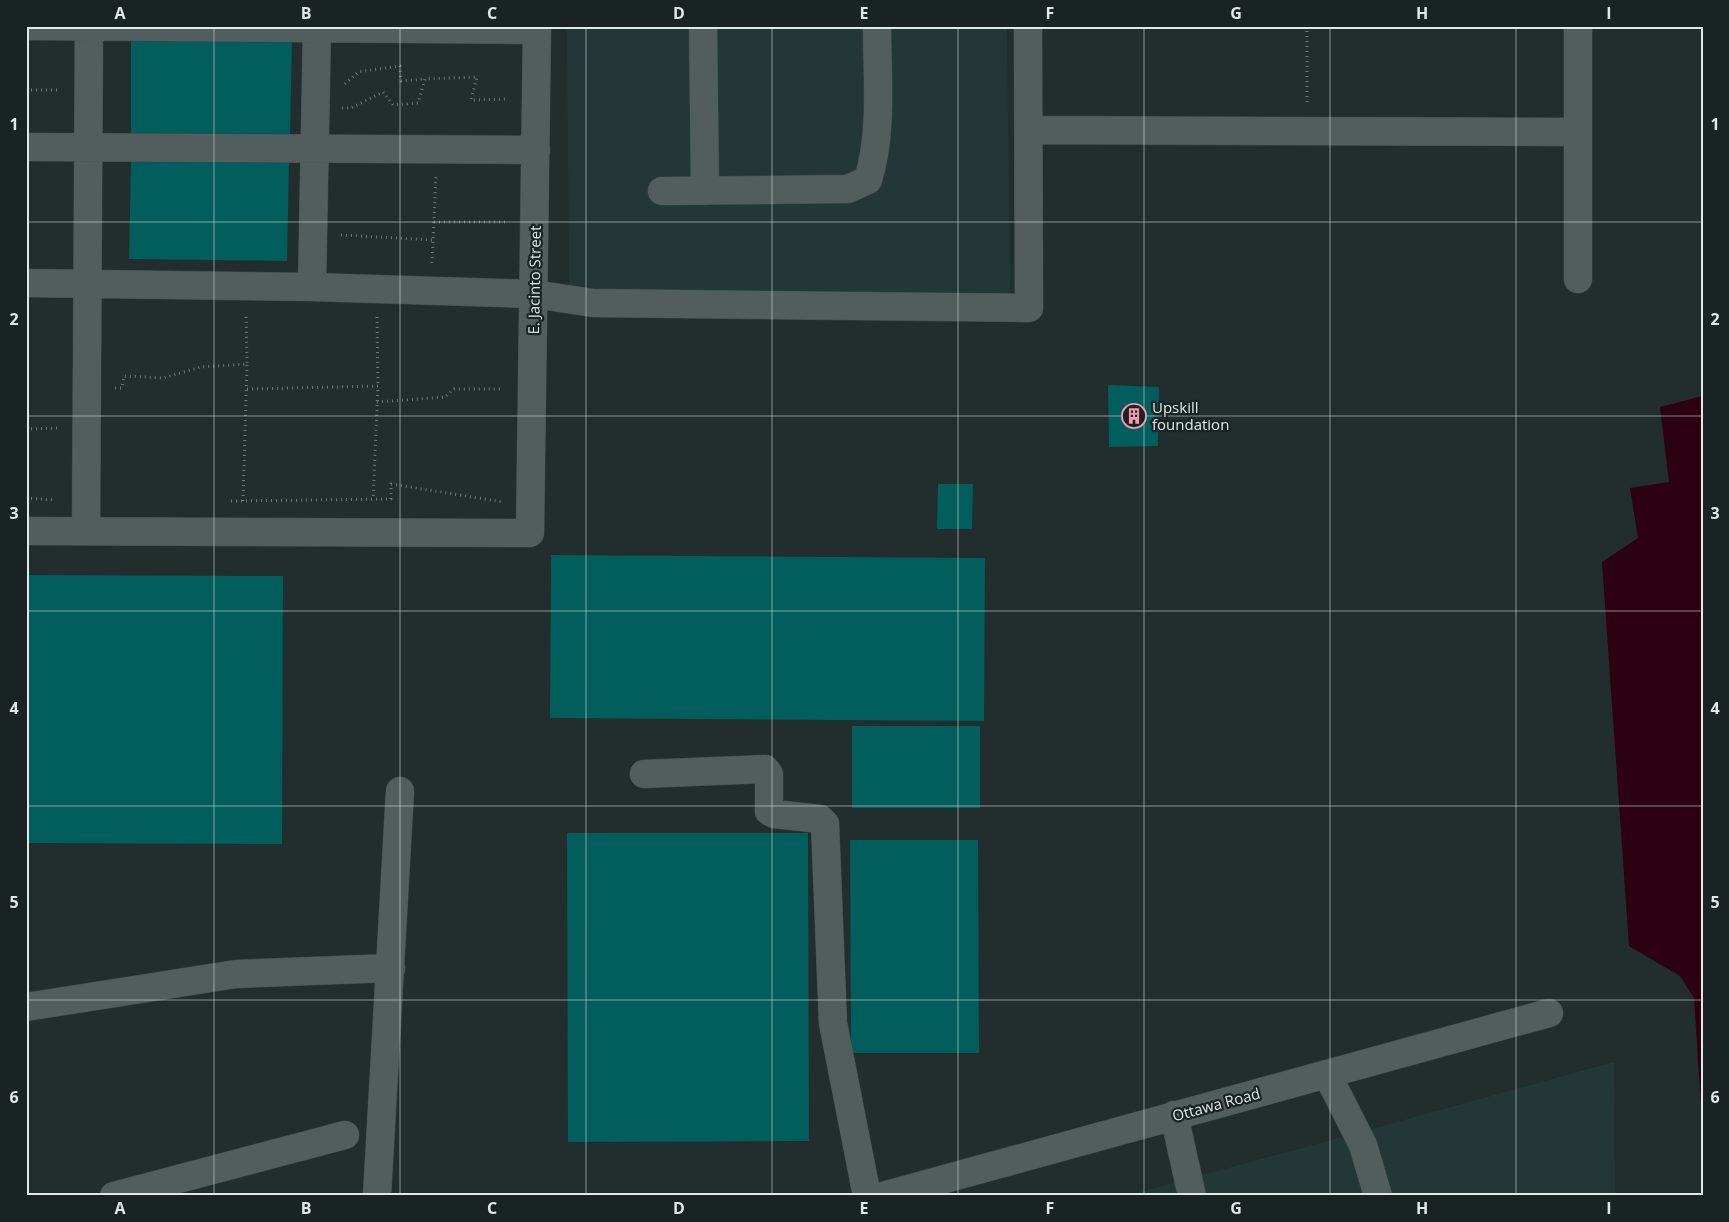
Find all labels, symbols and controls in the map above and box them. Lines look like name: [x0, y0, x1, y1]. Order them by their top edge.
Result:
text: A: [114, 2, 126, 24]
text: B: [301, 2, 311, 24]
text: C: [487, 2, 497, 24]
text: D: [673, 2, 685, 24]
text: E: [860, 2, 869, 24]
text: F: [1046, 2, 1054, 24]
text: G: [1230, 2, 1242, 24]
text: H: [1416, 2, 1428, 24]
text: I: [1606, 2, 1612, 24]
text: 1: [9, 113, 19, 135]
text: 1: [1710, 113, 1720, 135]
street label: E. Jacinto Street: [523, 225, 545, 335]
text: 2: [9, 308, 19, 330]
text: 2: [1710, 308, 1720, 330]
place label: Upskill foundation: [1152, 397, 1229, 434]
building icon: Upskill foundation: [1121, 403, 1147, 429]
text: 3: [9, 502, 19, 524]
text: 3: [1710, 502, 1720, 524]
text: 4: [9, 697, 19, 719]
text: 4: [1710, 697, 1720, 719]
text: 5: [9, 891, 19, 913]
text: 5: [1710, 891, 1720, 913]
street label: Ottawa Road: [1170, 1083, 1262, 1125]
text: 6: [9, 1086, 19, 1108]
text: 6: [1710, 1086, 1720, 1108]
text: A: [114, 1197, 126, 1219]
text: B: [301, 1197, 311, 1219]
text: C: [487, 1197, 497, 1219]
text: D: [673, 1197, 685, 1219]
text: E: [860, 1197, 869, 1219]
text: F: [1046, 1197, 1054, 1219]
text: G: [1230, 1197, 1242, 1219]
text: H: [1416, 1197, 1428, 1219]
text: I: [1606, 1197, 1612, 1219]

